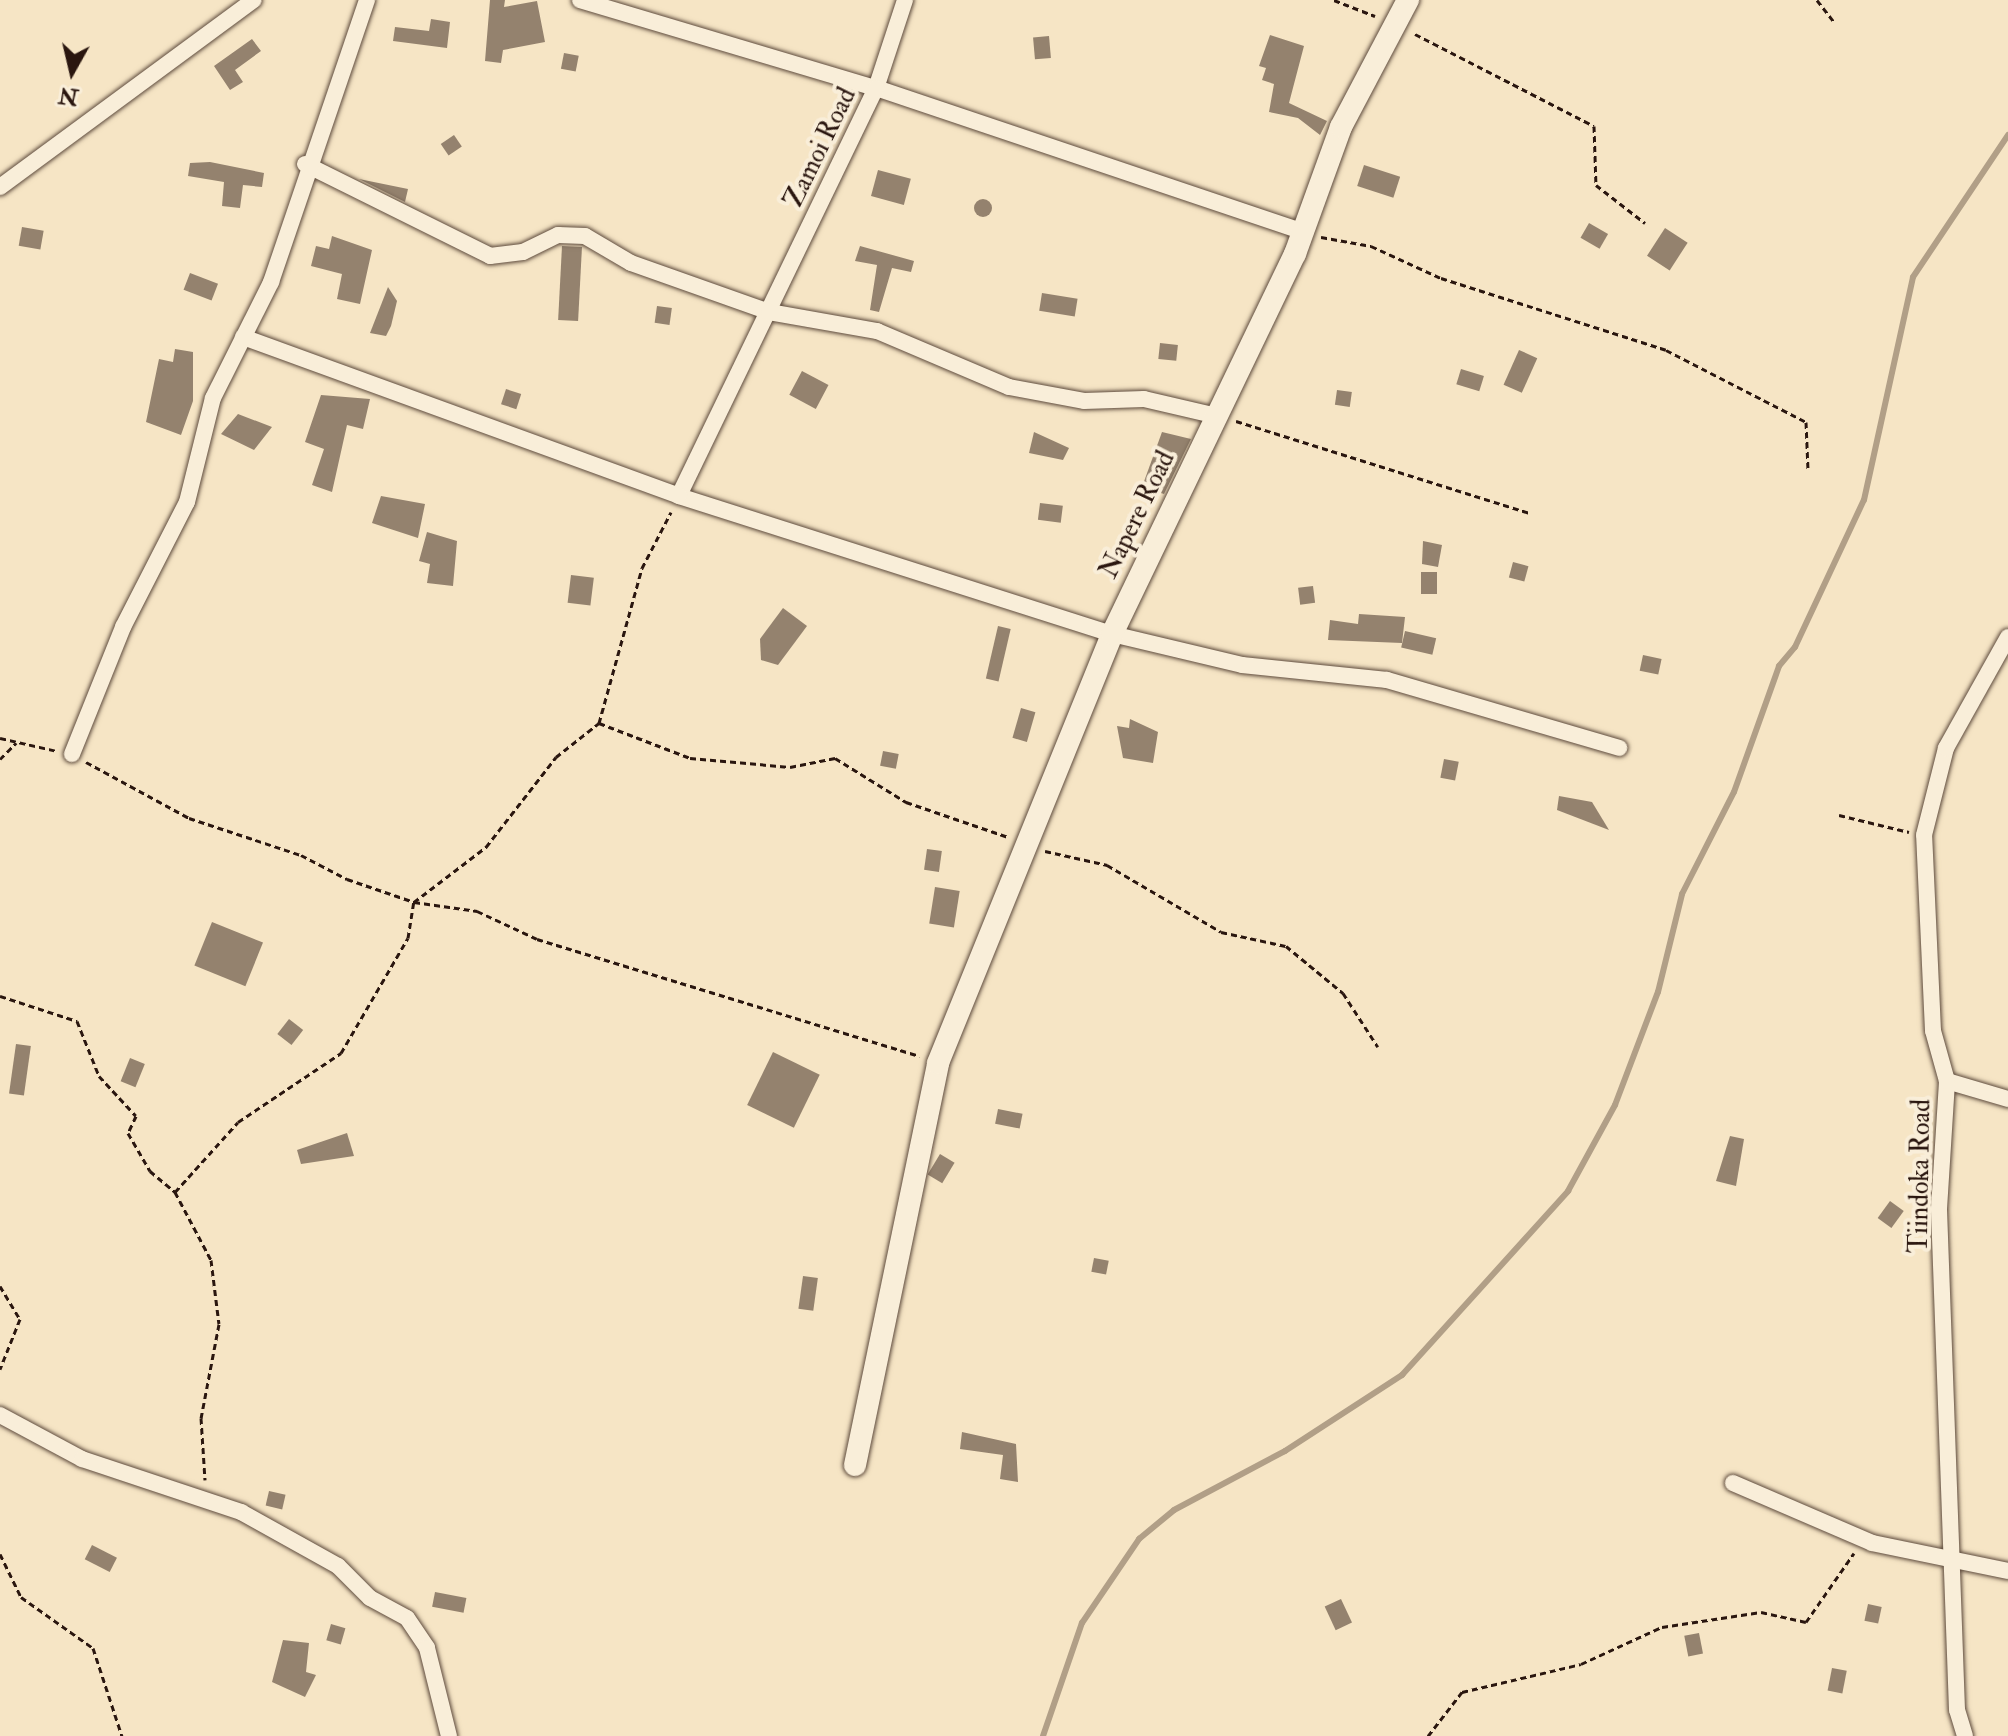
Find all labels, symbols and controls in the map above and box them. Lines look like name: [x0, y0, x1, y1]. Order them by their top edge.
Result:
north arrow: [32, 32, 112, 112]
text: N: [57, 81, 80, 111]
street label: Zamoi Road: [779, 83, 863, 213]
street label: Napere Road: [1094, 446, 1182, 584]
street label: Tiindoka Road: [1904, 1099, 1938, 1253]

